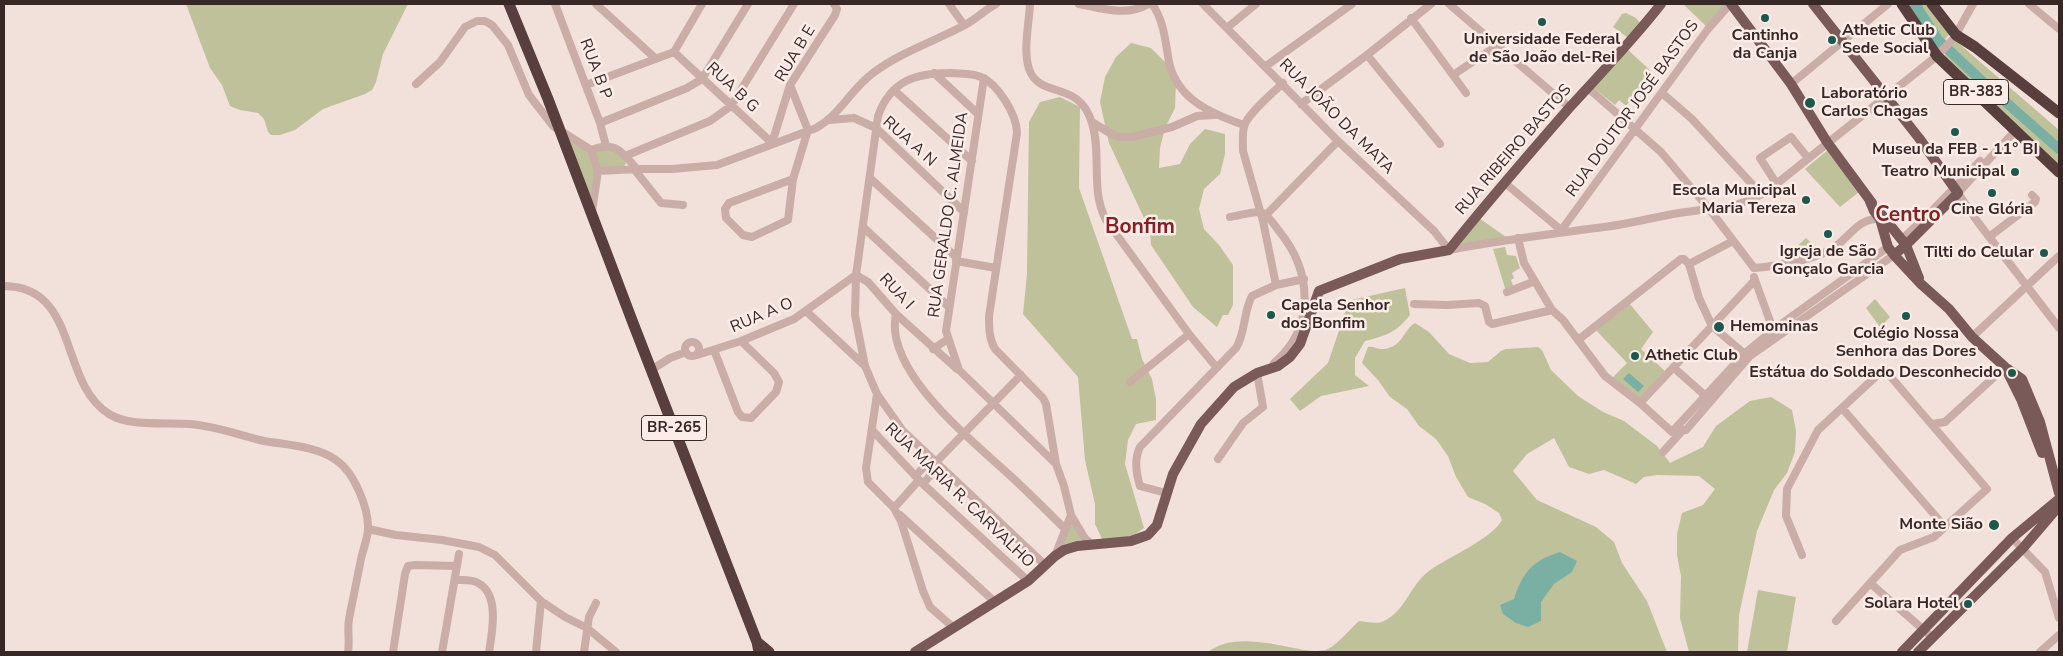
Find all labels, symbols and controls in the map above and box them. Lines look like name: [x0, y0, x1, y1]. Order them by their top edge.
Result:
marker: Cantinho da Canja: [1759, 12, 1771, 24]
marker: Universidade Federal de São João del-Rei: [1536, 16, 1548, 28]
street label: RUA DOUTOR JOSÉ BASTOS: [1562, 17, 1704, 201]
place label: Athetic Club Sede Social: [1842, 21, 1935, 59]
street label: RUA B E: [772, 22, 820, 86]
place label: Cantinho da Canja: [1732, 26, 1798, 64]
place label: Universidade Federal de São João del-Rei: [1464, 30, 1620, 68]
marker: Athetic Club Sede Social: [1826, 34, 1838, 46]
street label: RUA B P: [575, 36, 615, 102]
street label: RUA JOÃO DA MATA: [1274, 55, 1398, 179]
street label: RUA B G: [702, 59, 762, 117]
road number: BR-383: [1944, 80, 2008, 104]
street label: RUA RIBEIRO BASTOS: [1452, 81, 1576, 219]
place label: Laboratório Carlos Chagas: [1821, 84, 1928, 122]
marker: Laboratório Carlos Chagas: [1803, 96, 1817, 110]
street label: RUA GERALDO C. ALMEIDA: [925, 111, 973, 319]
street label: RUA A N: [878, 113, 940, 171]
marker: Museu da FEB - 11° BI: [1949, 126, 1961, 138]
place label: Museu da FEB - 11° BI: [1872, 140, 2038, 160]
place label: Teatro Municipal: [1881, 162, 2005, 182]
marker: Teatro Municipal: [2009, 166, 2021, 178]
place label: Escola Municipal Maria Tereza: [1672, 181, 1796, 219]
marker: Cine Glória: [1986, 187, 1998, 199]
marker: Escola Municipal Maria Tereza: [1800, 194, 1812, 206]
place label: Cine Glória: [1951, 200, 2033, 220]
district label: Centro: [1875, 203, 1941, 229]
district label: Bonfim: [1105, 215, 1175, 241]
marker: Igreja de São Gonçalo Garcia: [1822, 228, 1834, 240]
place label: Igreja de São Gonçalo Garcia: [1772, 242, 1884, 280]
place label: Tilti do Celular: [1924, 243, 2034, 263]
marker: Tilti do Celular: [2038, 247, 2050, 259]
street label: RUA I: [875, 270, 917, 314]
street label: RUA A O: [728, 294, 796, 338]
place label: Capela Senhor dos Bonfim: [1281, 296, 1390, 334]
marker: Capela Senhor dos Bonfim: [1265, 309, 1277, 321]
marker: Colégio Nossa Senhora das Dores: [1900, 310, 1912, 322]
place label: Hemominas: [1730, 317, 1818, 337]
marker: Hemominas: [1712, 320, 1726, 334]
place label: Colégio Nossa Senhora das Dores: [1836, 324, 1976, 362]
place label: Athetic Club: [1645, 346, 1738, 366]
marker: Athetic Club: [1629, 350, 1641, 362]
place label: Estátua do Soldado Desconhecido: [1749, 363, 2002, 383]
marker: Estátua do Soldado Desconhecido: [2006, 367, 2018, 379]
road number: BR-265: [642, 416, 706, 440]
street label: RUA MARIA R. CARVALHO: [880, 420, 1038, 572]
place label: Monte Sião: [1899, 515, 1983, 535]
marker: Monte Sião: [1987, 518, 2001, 532]
place label: Solara Hotel: [1864, 594, 1958, 614]
marker: Solara Hotel: [1962, 598, 1974, 610]

